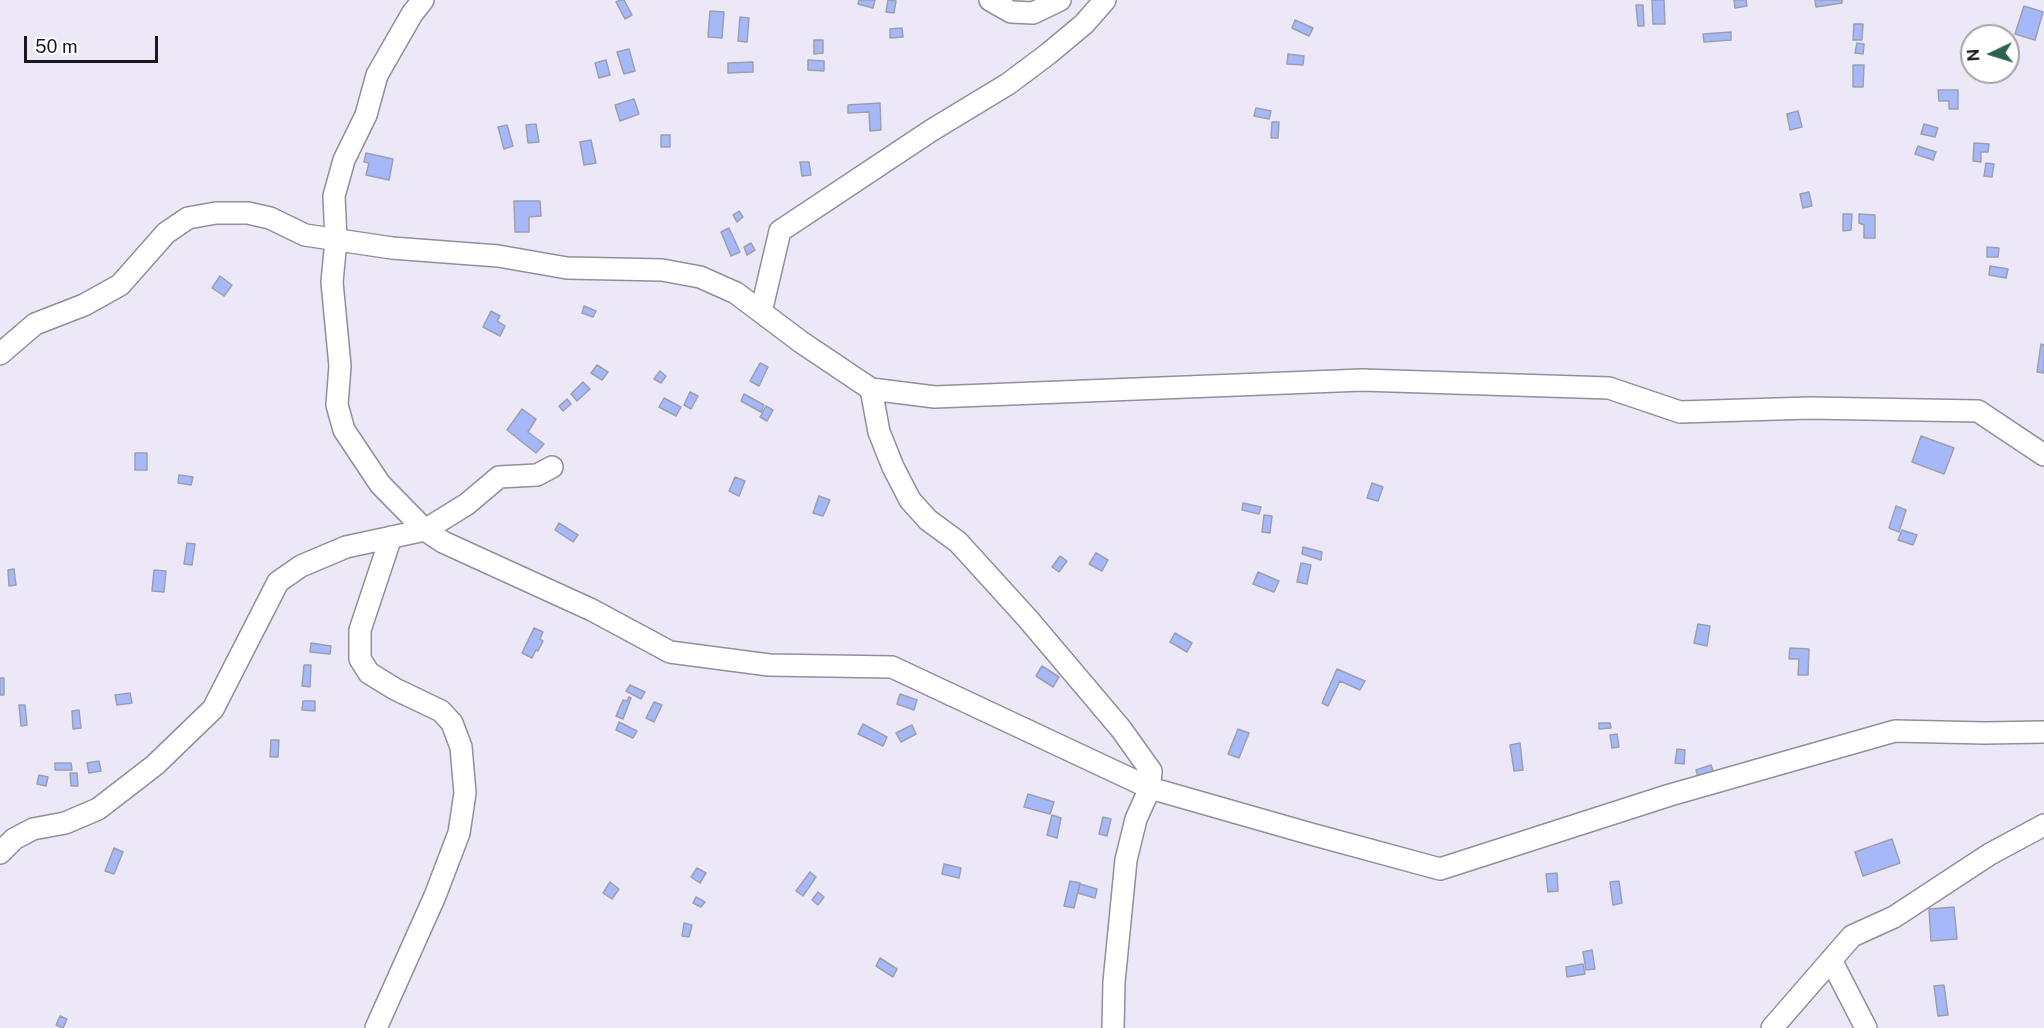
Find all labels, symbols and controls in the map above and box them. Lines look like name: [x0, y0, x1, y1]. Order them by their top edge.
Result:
scale bar: [27, 24, 160, 62]
north arrow: [1960, 24, 2020, 84]
text: 50 m: [35, 36, 78, 57]
text: N: [1964, 48, 1983, 62]

